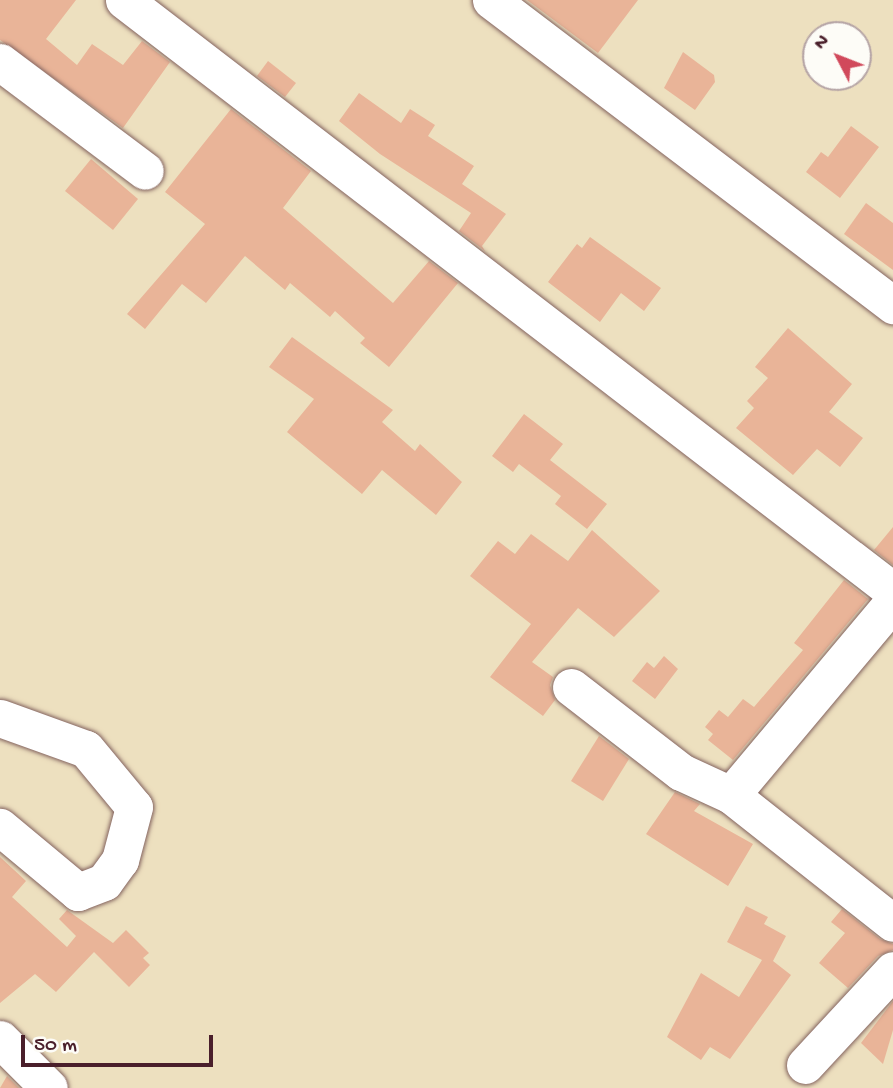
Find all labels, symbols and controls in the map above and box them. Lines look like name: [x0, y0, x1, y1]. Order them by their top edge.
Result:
north arrow: [802, 21, 872, 91]
text: N: [810, 31, 835, 55]
scale bar: [24, 1021, 217, 1066]
text: 50 m: [34, 1034, 77, 1059]

